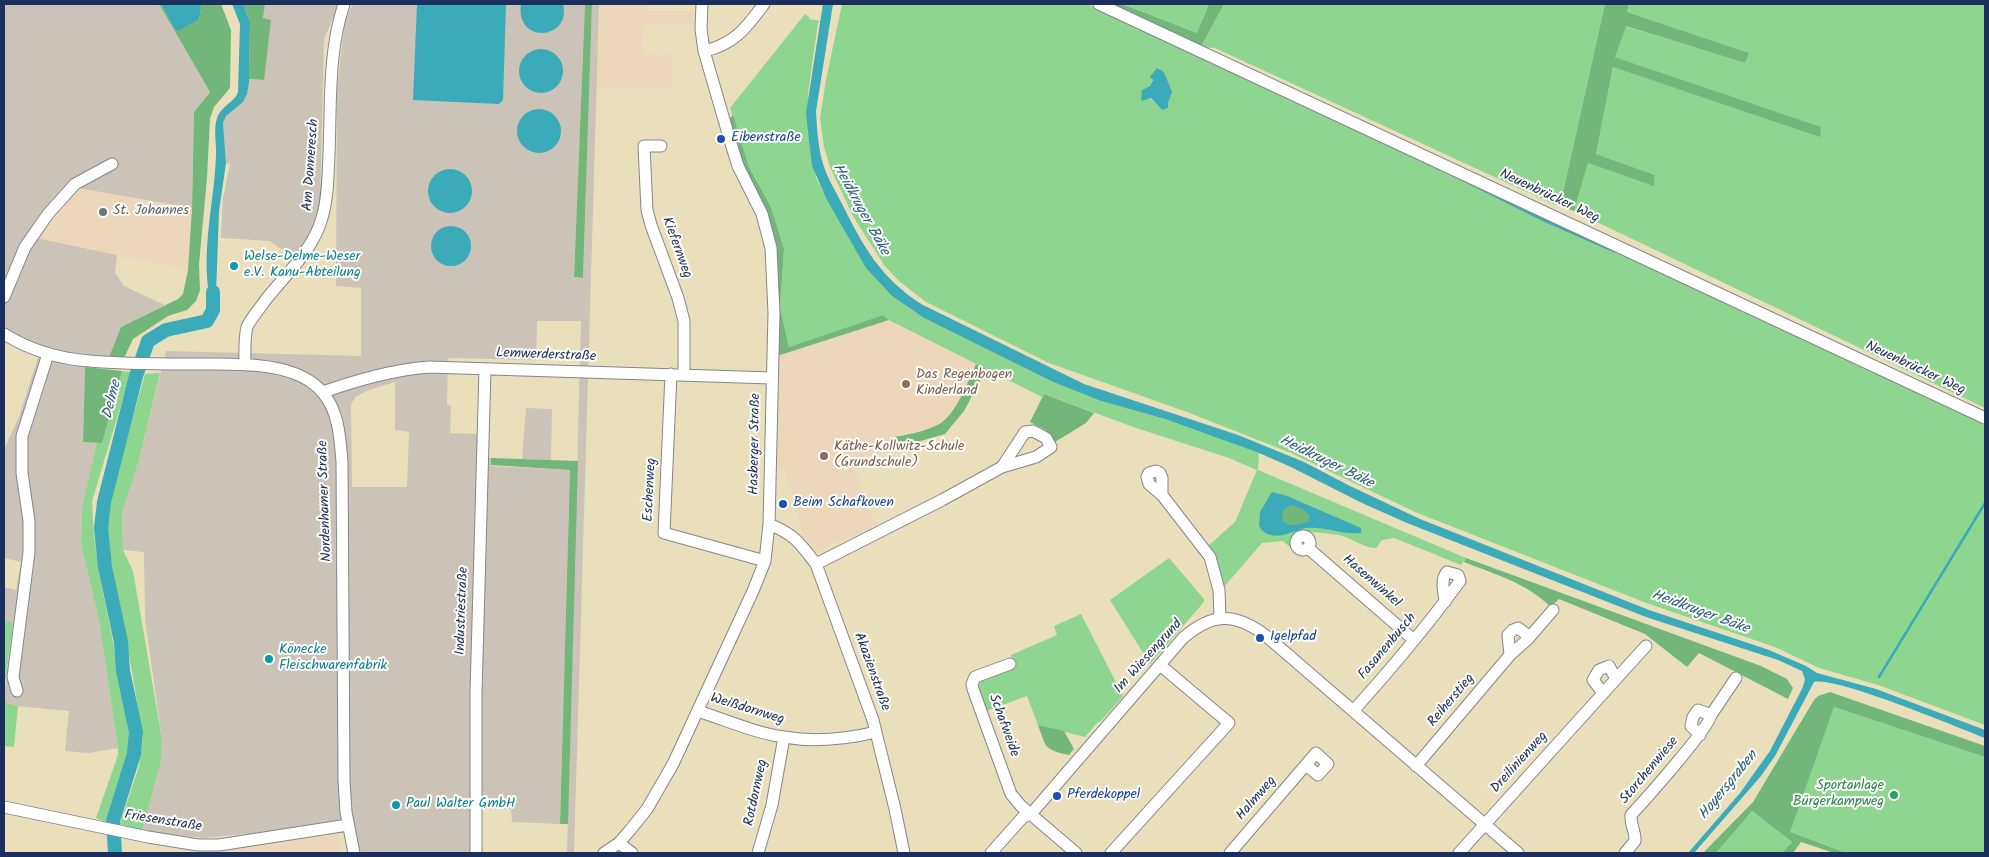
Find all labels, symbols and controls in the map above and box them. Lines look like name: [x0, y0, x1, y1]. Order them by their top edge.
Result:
street label: Am Donneresch: [300, 118, 324, 212]
place label: Eibenstraße: [731, 131, 801, 147]
marker: Eibenstraße: [715, 133, 727, 145]
water label: Heidkruger Bäke: [827, 161, 893, 259]
street label: Neuenbrücker Weg: [1496, 167, 1602, 227]
place label: St. Johannes: [113, 204, 189, 220]
marker: St. Johannes: [97, 206, 109, 218]
street label: Kiefernweg: [657, 215, 695, 281]
place label: Welse-Delme-Weser e.V. Kanu-Abteilung: [244, 250, 361, 282]
marker: Welse-Delme-Weser e.V. Kanu-Abteilung: [228, 260, 240, 272]
street label: Neuenbrücker Weg: [1862, 339, 1968, 399]
street label: Lemwerderstraße: [496, 346, 596, 366]
place label: Das Regenbogen Kinderland: [916, 368, 1012, 401]
marker: Das Regenbogen Kinderland: [900, 378, 912, 390]
water label: Delme: [100, 379, 126, 421]
street label: Hasberger Straße: [747, 393, 765, 495]
water label: Heidkruger Bäke: [1276, 432, 1376, 494]
street label: Nordenhamer Straße: [315, 440, 337, 562]
place label: Käthe-Kollwitz-Schule (Grundschule): [834, 440, 964, 472]
marker: Käthe-Kollwitz-Schule (Grundschule): [818, 450, 830, 462]
street label: Eschenweg: [641, 458, 661, 522]
place label: Beim Schafkoven: [793, 496, 894, 512]
marker: Beim Schafkoven: [777, 498, 789, 510]
street label: Hasenwinkel: [1338, 552, 1404, 612]
street label: Industriestraße: [453, 567, 473, 655]
water label: Heidkruger Bäke: [1649, 587, 1751, 639]
street label: Fasanenbusch: [1355, 610, 1421, 684]
street label: Im Wiesengrund: [1111, 616, 1187, 698]
place label: Igelpfad: [1270, 630, 1316, 646]
street label: Akazienstraße: [849, 631, 893, 713]
marker: Igelpfad: [1254, 632, 1266, 644]
place label: Könecke Fleischwarenfabrik: [279, 643, 387, 676]
marker: Könecke Fleischwarenfabrik: [263, 653, 275, 665]
street label: Reiherstieg: [1425, 671, 1479, 731]
street label: Weißdornweg: [708, 691, 786, 729]
street label: Schafweide: [984, 692, 1022, 760]
street label: Dreilinienweg: [1488, 729, 1552, 797]
street label: Storchenwiese: [1617, 734, 1683, 808]
water label: Hoyersgraben: [1696, 748, 1762, 824]
street label: Rotdornweg: [742, 758, 772, 828]
street label: Halmweg: [1233, 774, 1281, 824]
place label: Sportanlage Bürgerkampweg: [1793, 779, 1884, 812]
place label: Pferdekoppel: [1067, 788, 1140, 804]
marker: Sportanlage Bürgerkampweg: [1888, 789, 1900, 801]
marker: Pferdekoppel: [1051, 790, 1063, 802]
place label: Paul Walter GmbH: [406, 797, 515, 813]
marker: Paul Walter GmbH: [390, 799, 402, 811]
street label: Friesenstraße: [123, 808, 203, 836]

